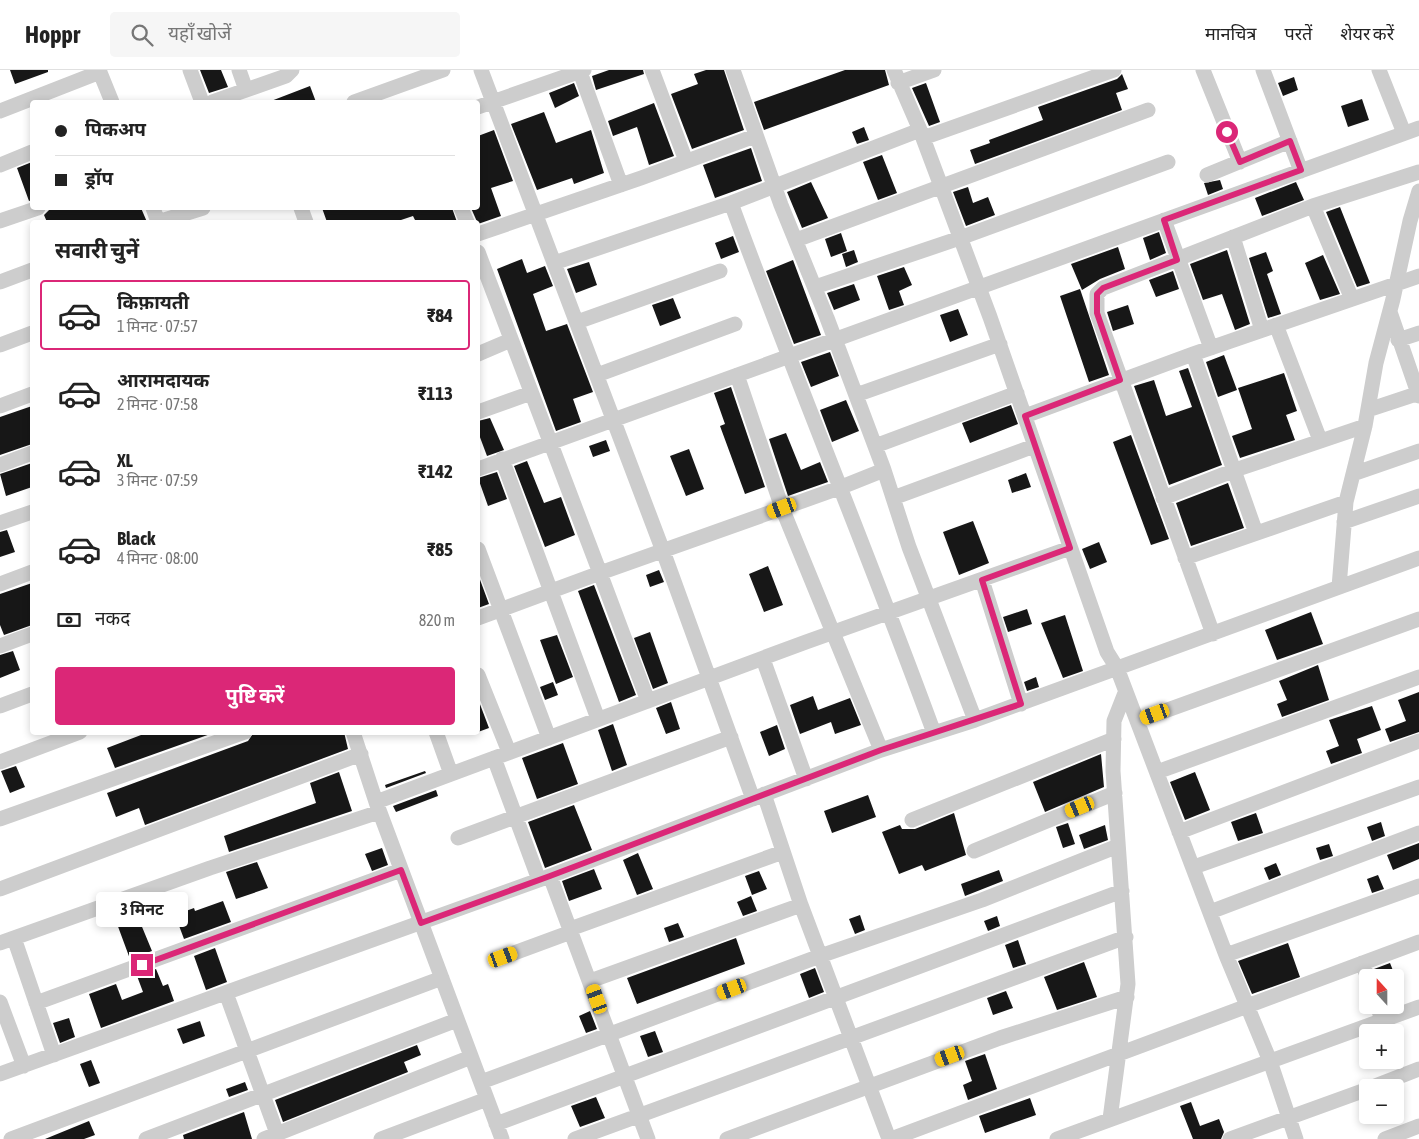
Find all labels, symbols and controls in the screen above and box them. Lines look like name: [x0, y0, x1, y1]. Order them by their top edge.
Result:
search box: [110, 12, 460, 57]
text: Hoppr: [25, 21, 80, 48]
icon: search: [128, 21, 156, 49]
text: यहाँ खोजें: [168, 22, 231, 44]
text: मानचित्र: [1205, 23, 1256, 44]
text: परतें: [1284, 23, 1312, 44]
text: शेयर करें: [1340, 23, 1394, 44]
text: पिकअप: [85, 118, 146, 140]
route start: [1216, 121, 1238, 143]
text: ड्रॉप: [85, 167, 113, 189]
text: सवारी चुनें: [55, 237, 139, 263]
text: किफ़ायती: [117, 291, 189, 313]
icon: car: [57, 293, 102, 338]
text: ₹84: [427, 304, 453, 326]
text: 1 मिनट · 07:57: [117, 317, 198, 335]
text: आरामदायक: [117, 369, 209, 391]
icon: car: [57, 371, 102, 416]
text: ₹113: [418, 382, 453, 404]
text: 2 मिनट · 07:58: [117, 395, 198, 413]
icon: car: [57, 449, 102, 494]
text: XL: [117, 449, 133, 471]
text: ₹142: [418, 460, 453, 482]
text: 3 मिनट · 07:59: [117, 471, 198, 489]
car: [765, 496, 798, 520]
icon: car: [57, 527, 102, 572]
text: Black: [117, 527, 155, 549]
text: ₹85: [427, 538, 453, 560]
text: 4 मिनट · 08:00: [117, 549, 198, 567]
icon: cash: [55, 606, 83, 634]
text: नकद: [95, 607, 130, 629]
text: 820 m: [419, 611, 455, 629]
button: पुष्टि करें: [55, 667, 455, 725]
car: [1138, 702, 1171, 726]
car: [1063, 794, 1096, 820]
callout: 3 मिनट: [96, 892, 188, 928]
text: 3 मिनट: [120, 900, 164, 918]
car: [486, 945, 519, 969]
route end: [131, 954, 153, 976]
north arrow: [1359, 969, 1404, 1014]
map controls: [1359, 969, 1404, 1124]
car: [715, 977, 748, 1001]
car: [584, 982, 609, 1016]
button: +: [1359, 1024, 1404, 1069]
car: [933, 1044, 966, 1068]
button: −: [1359, 1079, 1404, 1124]

